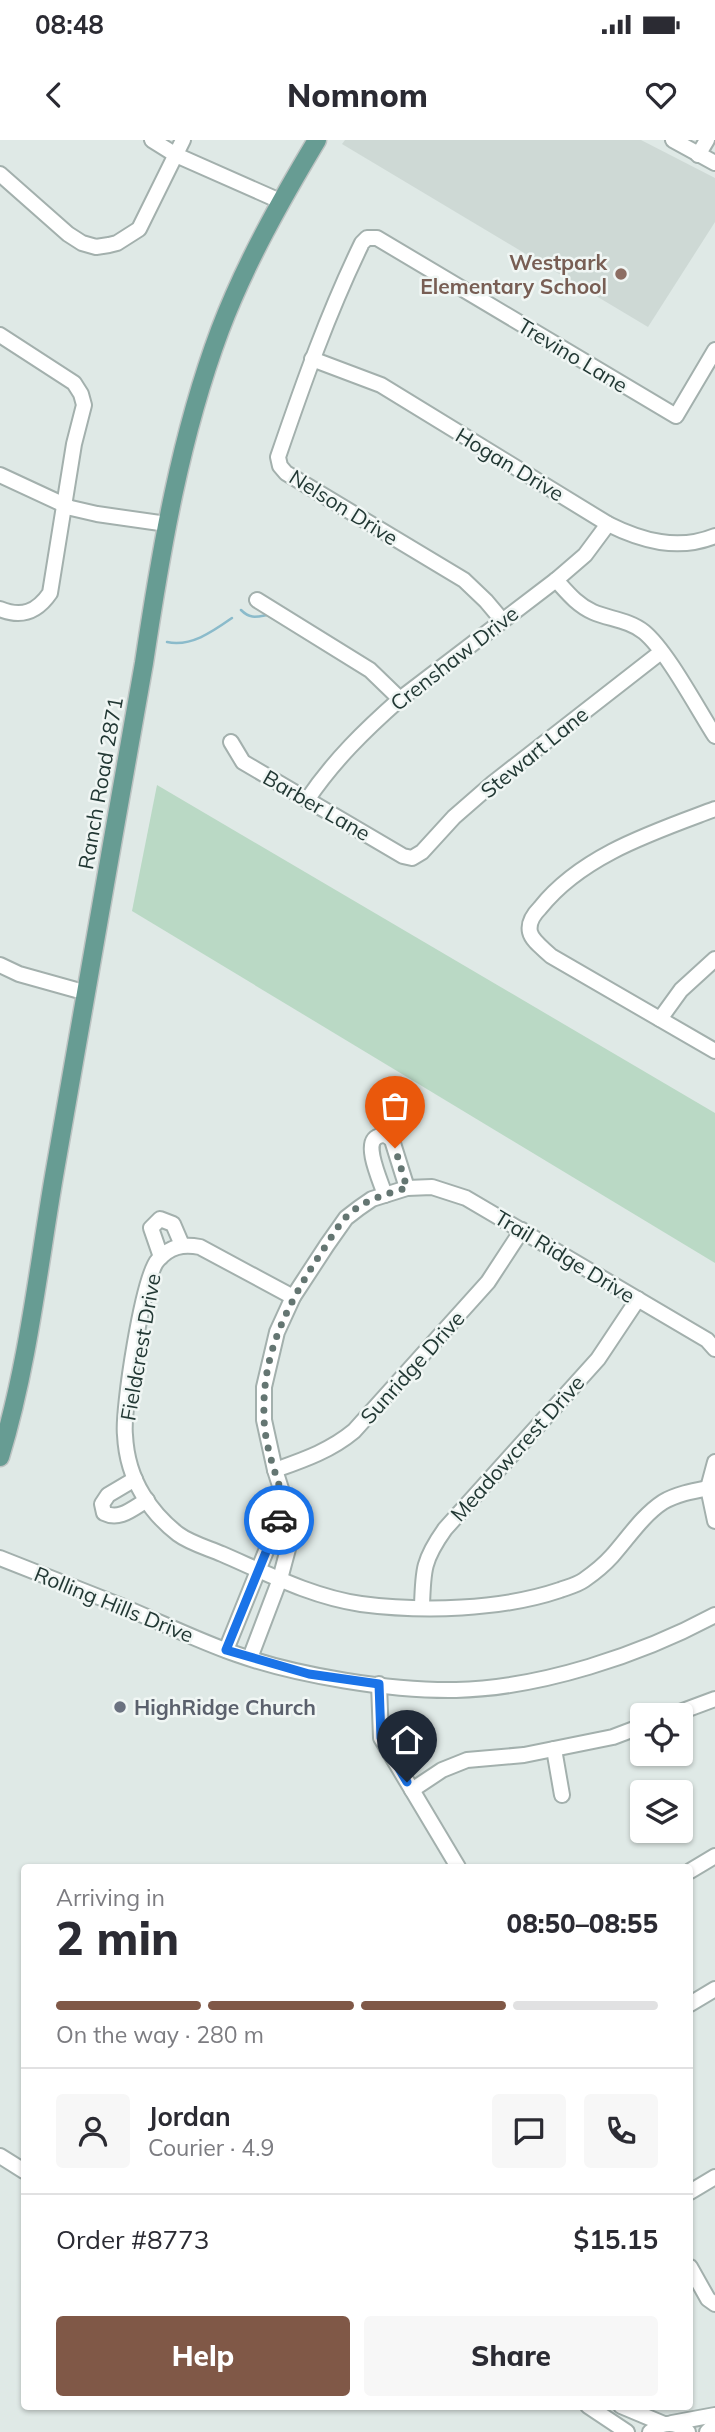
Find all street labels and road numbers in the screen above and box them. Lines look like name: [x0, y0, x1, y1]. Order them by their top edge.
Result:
street label: Trevino Lane: [513, 312, 633, 398]
street label: Hogan Drive: [451, 421, 569, 507]
street label: Nelson Drive: [285, 463, 403, 551]
street label: Crenshaw Drive: [385, 600, 523, 716]
street label: Ranch Road 2871: [72, 695, 128, 871]
street label: Stewart Lane: [475, 701, 593, 803]
street label: Barber Lane: [259, 764, 375, 846]
street label: Trail Ridge Drive: [490, 1204, 640, 1308]
street label: Fieldcrest Drive: [114, 1271, 166, 1423]
street label: Sunridge Drive: [354, 1305, 470, 1429]
street label: Meadowcrest Drive: [445, 1370, 589, 1526]
street label: Rolling Hills Drive: [31, 1560, 197, 1648]

